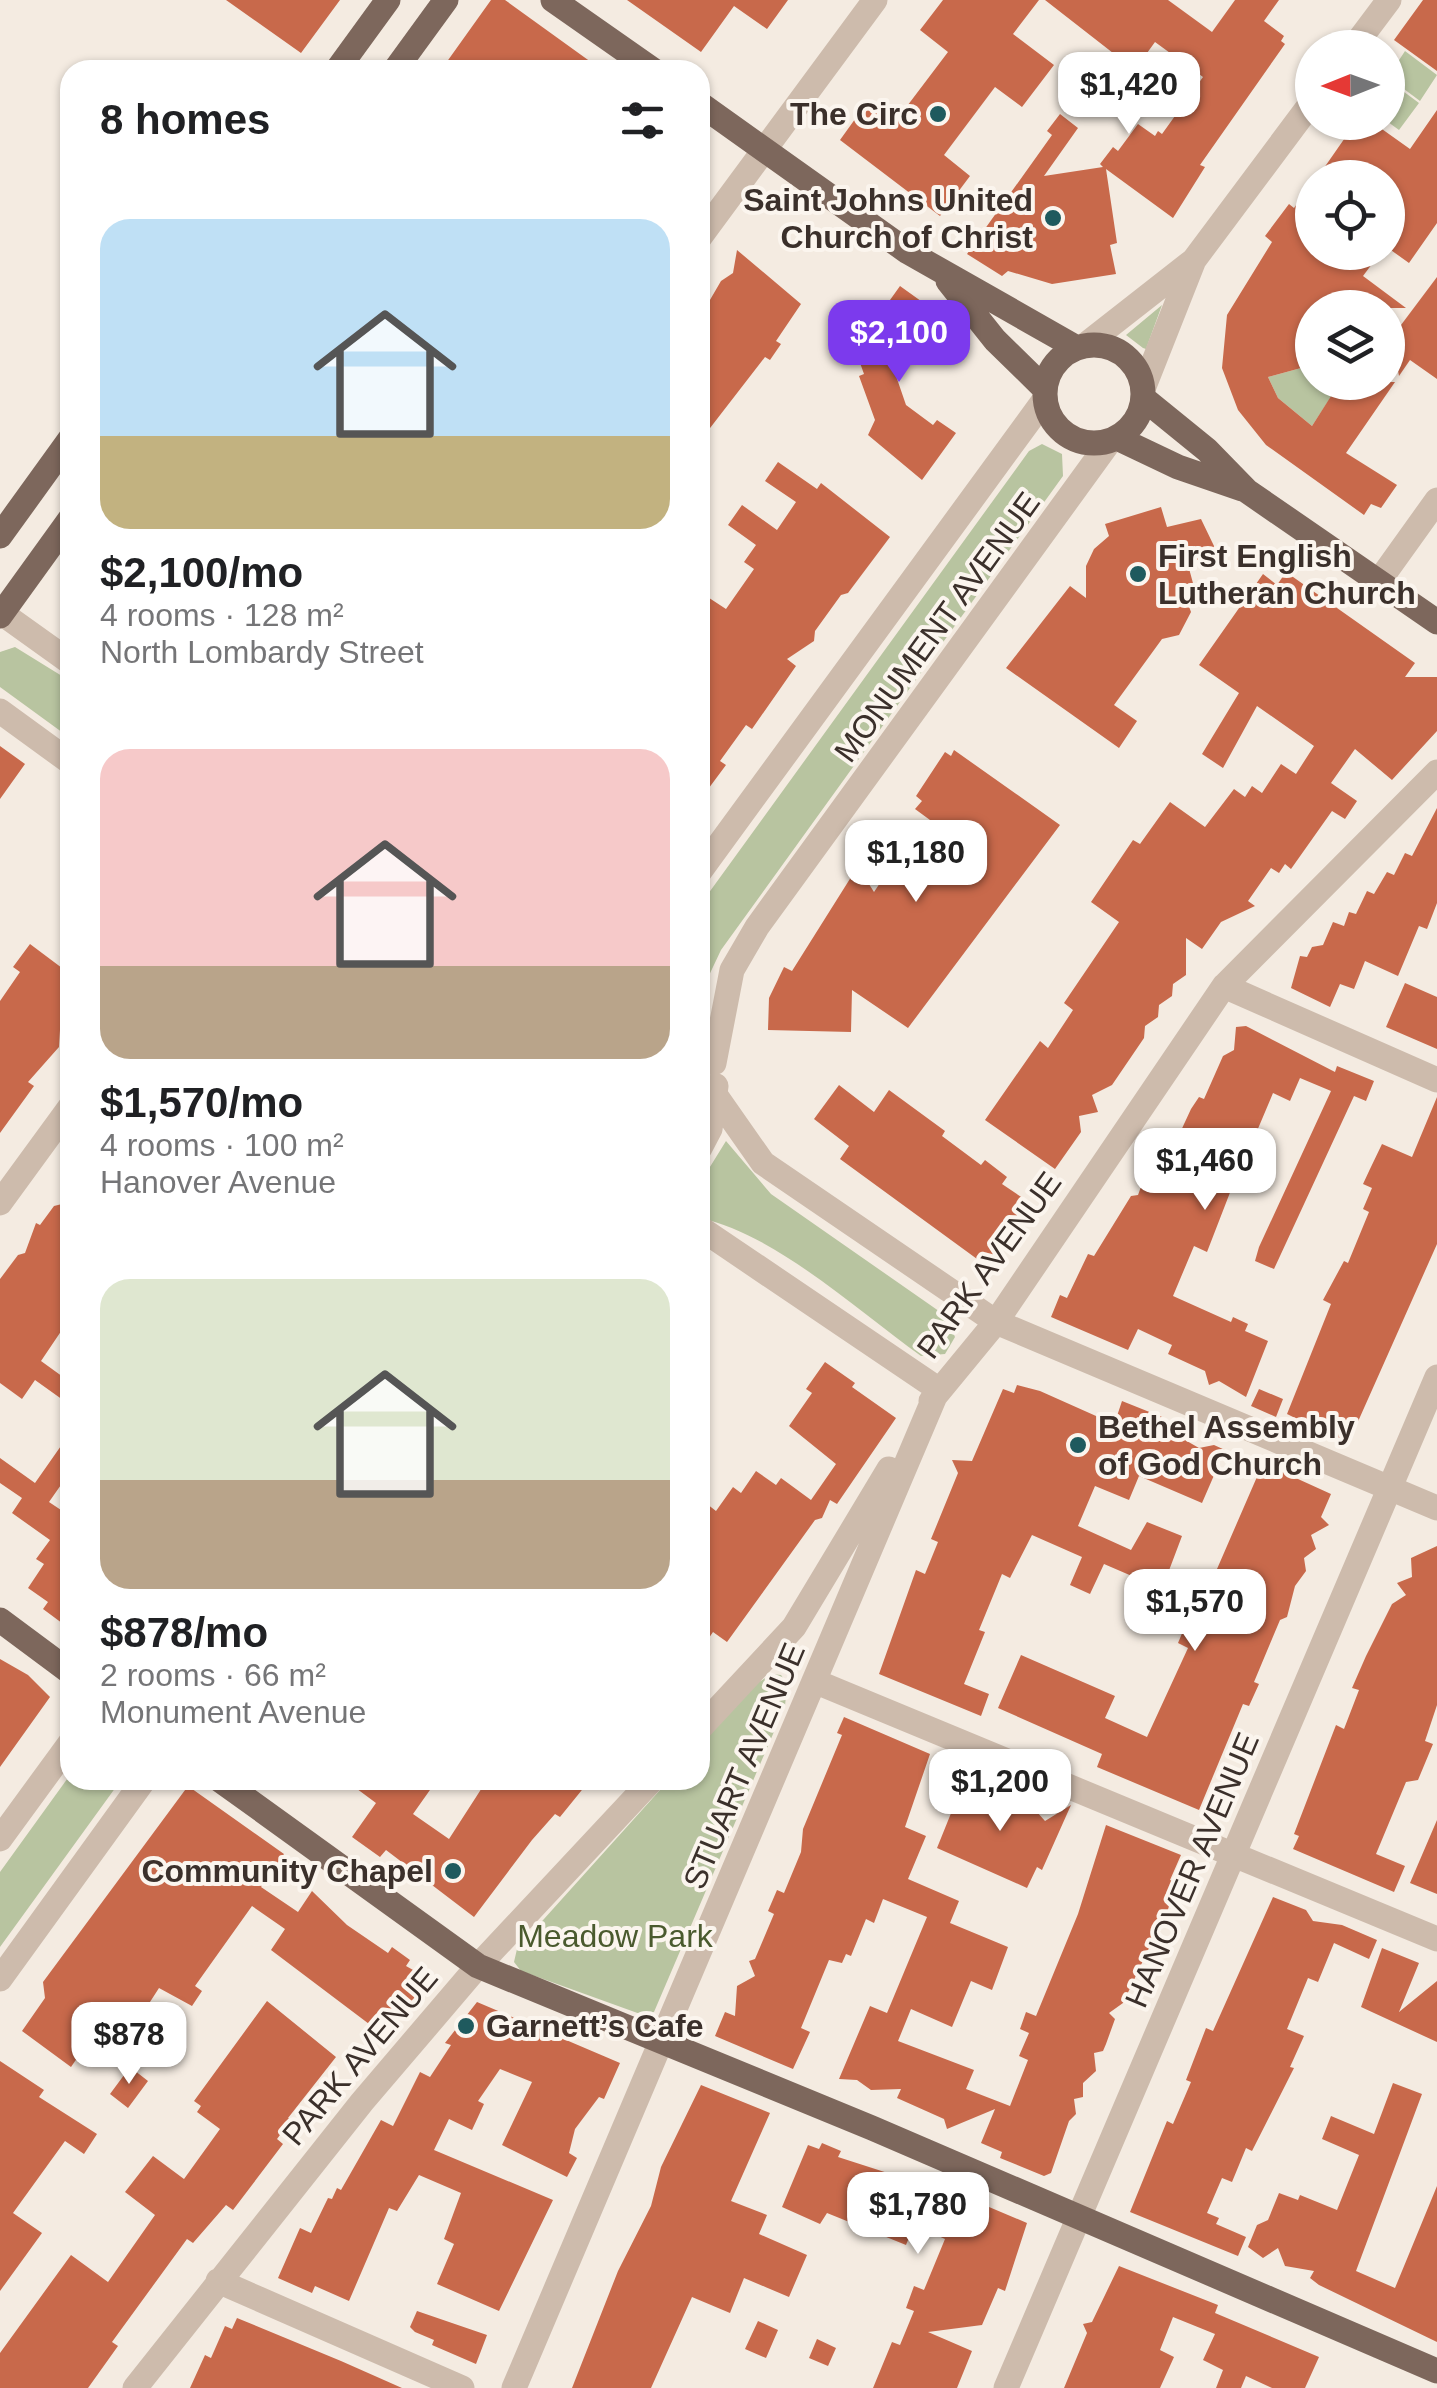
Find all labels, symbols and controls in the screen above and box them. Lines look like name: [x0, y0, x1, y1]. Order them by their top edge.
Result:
north arrow: [1295, 30, 1405, 140]
map controls: [1295, 30, 1405, 400]
pin: $1,420: [1048, 52, 1210, 137]
text: $1,420: [1080, 66, 1178, 102]
icon: filters: [615, 93, 670, 148]
text: 8 homes: [100, 96, 270, 143]
place label: The Circ: [790, 96, 918, 132]
marker: The Circ: [927, 103, 949, 125]
button: locate: [1295, 160, 1405, 270]
place label: Saint Johns United Church of Christ: [743, 182, 1033, 255]
marker: Saint Johns United Church of Christ: [1042, 207, 1064, 229]
icon: home: [295, 284, 475, 464]
button: layers: [1295, 290, 1405, 400]
pin: $2,100: [818, 300, 980, 385]
text: $2,100: [850, 314, 948, 350]
street label: MONUMENT AVENUE: [827, 485, 1047, 769]
place label: First English Lutheran Church: [1158, 538, 1416, 611]
text: $2,100/mo: [100, 549, 303, 596]
marker: First English Lutheran Church: [1127, 563, 1149, 585]
text: 4 rooms · 128 m²: [100, 597, 344, 633]
text: North Lombardy Street: [100, 634, 424, 670]
icon: home: [295, 814, 475, 994]
pin: $1,180: [835, 820, 997, 905]
text: $1,180: [867, 834, 965, 870]
text: $1,570/mo: [100, 1079, 303, 1126]
text: 4 rooms · 100 m²: [100, 1127, 344, 1163]
pin: $1,460: [1124, 1128, 1286, 1213]
text: $1,460: [1156, 1142, 1254, 1178]
text: Hanover Avenue: [100, 1164, 336, 1200]
street label: PARK AVENUE: [909, 1165, 1069, 1365]
icon: home: [295, 1344, 475, 1524]
place label: Bethel Assembly of God Church: [1098, 1409, 1355, 1482]
marker: Bethel Assembly of God Church: [1067, 1434, 1089, 1456]
pin: $1,570: [1114, 1569, 1276, 1654]
text: $1,570: [1146, 1583, 1244, 1619]
text: $878/mo: [100, 1609, 268, 1656]
street label: STUART AVENUE: [676, 1638, 812, 1894]
text: 2 rooms · 66 m²: [100, 1657, 326, 1693]
text: Monument Avenue: [100, 1694, 366, 1730]
street label: HANOVER AVENUE: [1118, 1727, 1266, 2013]
pin: $1,200: [919, 1749, 1081, 1834]
text: $1,200: [951, 1763, 1049, 1799]
place label: Community Chapel: [141, 1853, 433, 1889]
marker: Community Chapel: [442, 1860, 464, 1882]
park label: Meadow Park: [517, 1918, 714, 1954]
street label: PARK AVENUE: [275, 1960, 445, 2152]
pin: $878: [70, 2002, 188, 2087]
place label: Garnett’s Cafe: [486, 2008, 704, 2044]
marker: Garnett’s Cafe: [455, 2015, 477, 2037]
text: $878: [93, 2016, 165, 2052]
pin: $1,780: [837, 2172, 999, 2257]
text: $1,780: [869, 2186, 967, 2222]

